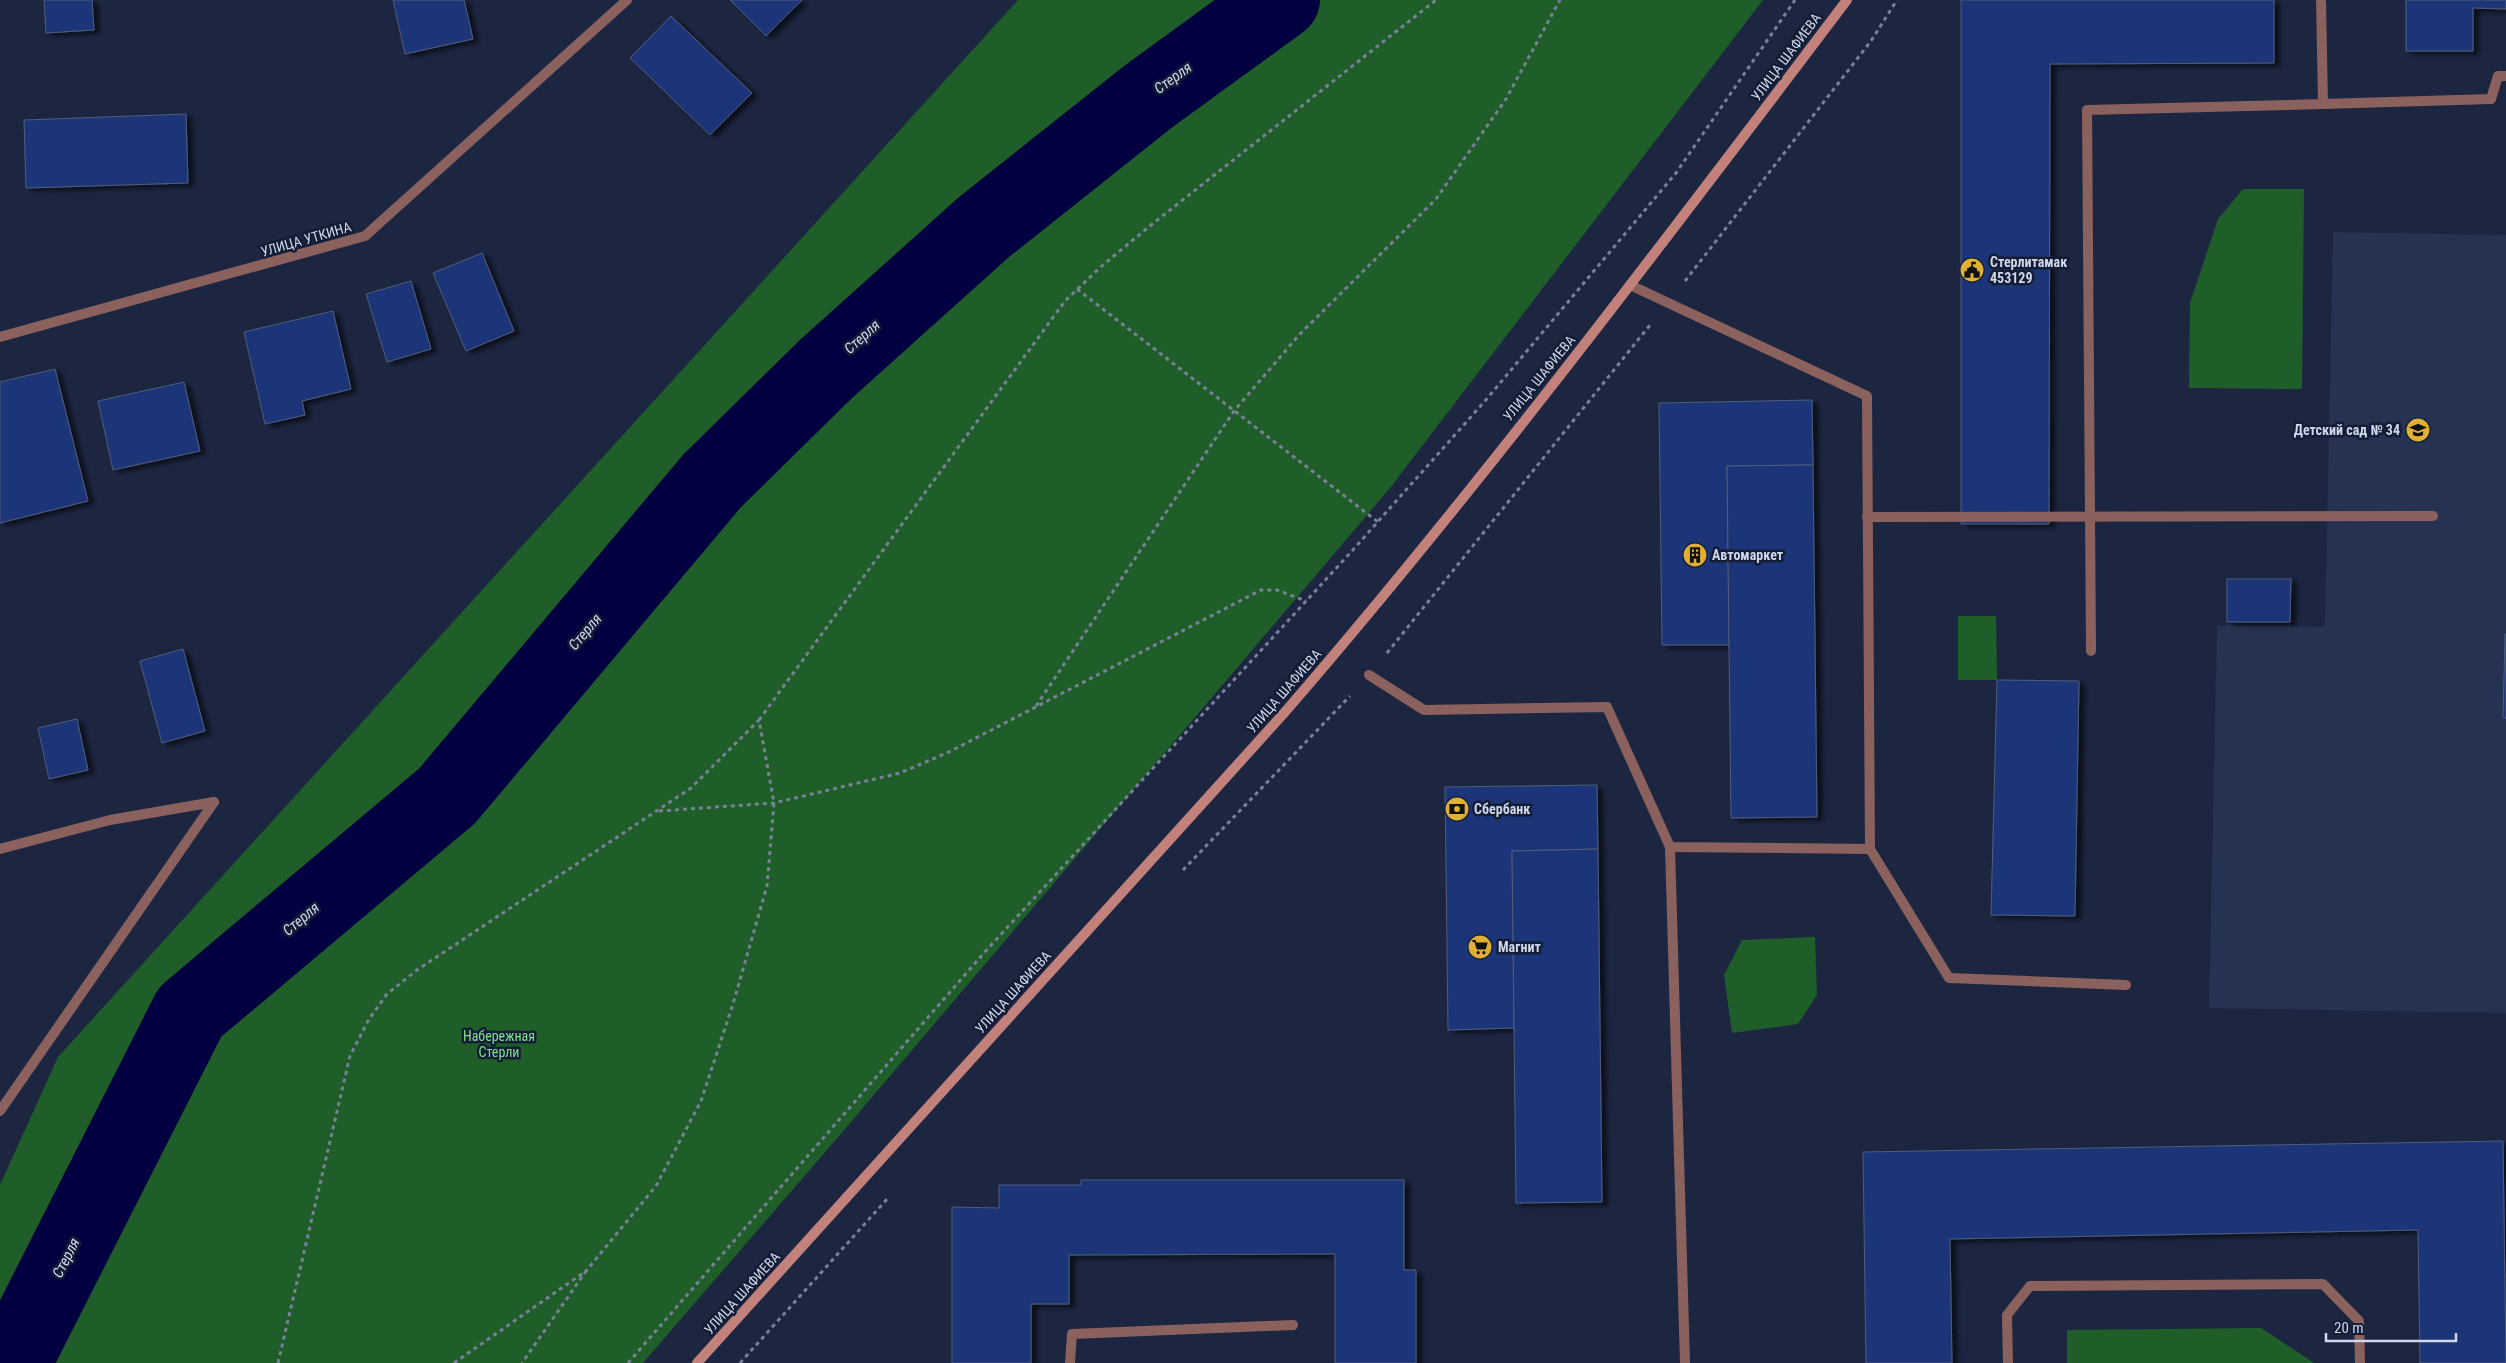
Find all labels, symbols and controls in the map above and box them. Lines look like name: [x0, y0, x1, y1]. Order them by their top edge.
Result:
street label: УЛИЦА ШАФИЕВА: [1748, 10, 1824, 104]
water label: Стерля: [1151, 58, 1195, 98]
street label: УЛИЦА УТКИНА: [259, 218, 353, 260]
place label: Стерлитамак 453129: [1990, 254, 2067, 286]
public building icon: Стерлитамак 453129: [1959, 257, 1985, 283]
water label: Стерля: [840, 316, 884, 358]
street label: УЛИЦА ШАФИЕВА: [1500, 332, 1578, 424]
school or university icon: Детский сад № 34: [2405, 417, 2431, 443]
place label: Детский сад № 34: [2294, 422, 2400, 438]
building icon: Автомаркет: [1682, 542, 1708, 568]
place label: Автомаркет: [1712, 547, 1784, 563]
water label: Стерля: [565, 610, 605, 654]
street label: УЛИЦА ШАФИЕВА: [1243, 646, 1325, 736]
bank icon: Сбербанк: [1444, 796, 1470, 822]
place label: Сбербанк: [1474, 801, 1530, 817]
water label: Стерля: [279, 899, 323, 939]
supermarket icon: Магнит: [1467, 934, 1493, 960]
place label: Магнит: [1498, 939, 1541, 955]
street label: УЛИЦА ШАФИЕВА: [972, 947, 1054, 1037]
park label: Набережная Стерли: [463, 1028, 535, 1060]
water label: Стерля: [48, 1235, 84, 1281]
street label: УЛИЦА ШАФИЕВА: [701, 1248, 783, 1338]
scale bar: [2326, 1310, 2456, 1342]
text: 20 m: [2334, 1319, 2364, 1337]

